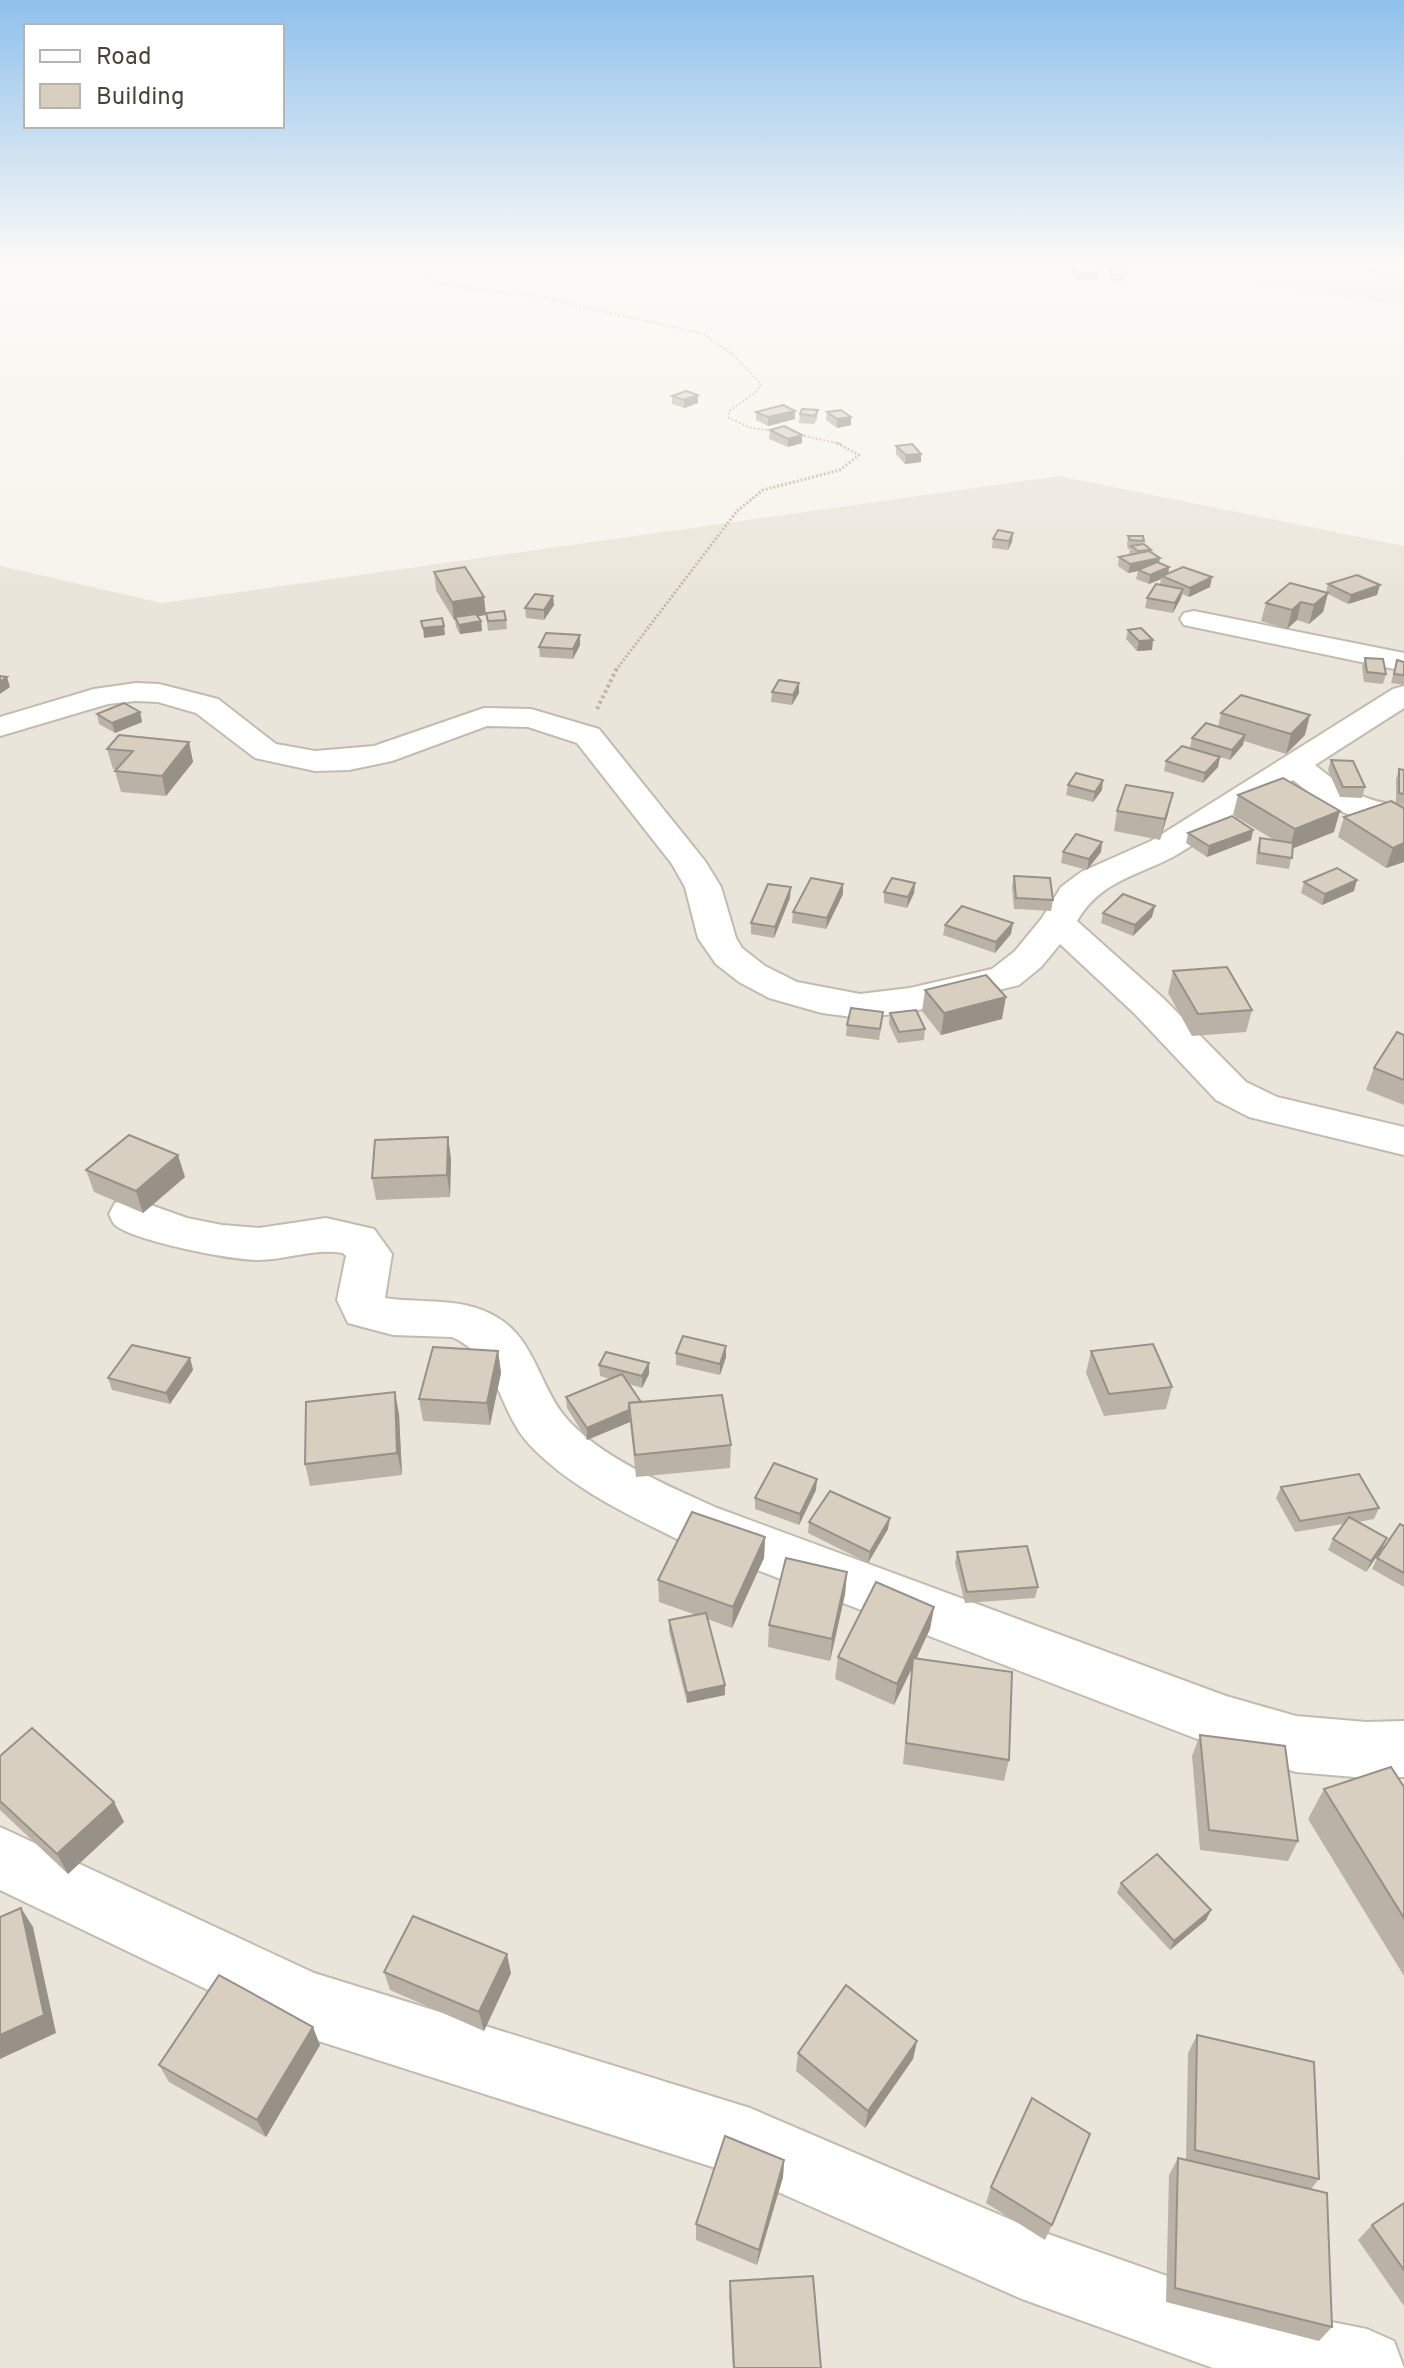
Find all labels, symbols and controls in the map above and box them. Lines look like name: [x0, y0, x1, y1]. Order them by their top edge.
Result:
legend: [24, 24, 284, 128]
text: Road: [96, 43, 152, 73]
text: Building: [96, 83, 185, 113]

